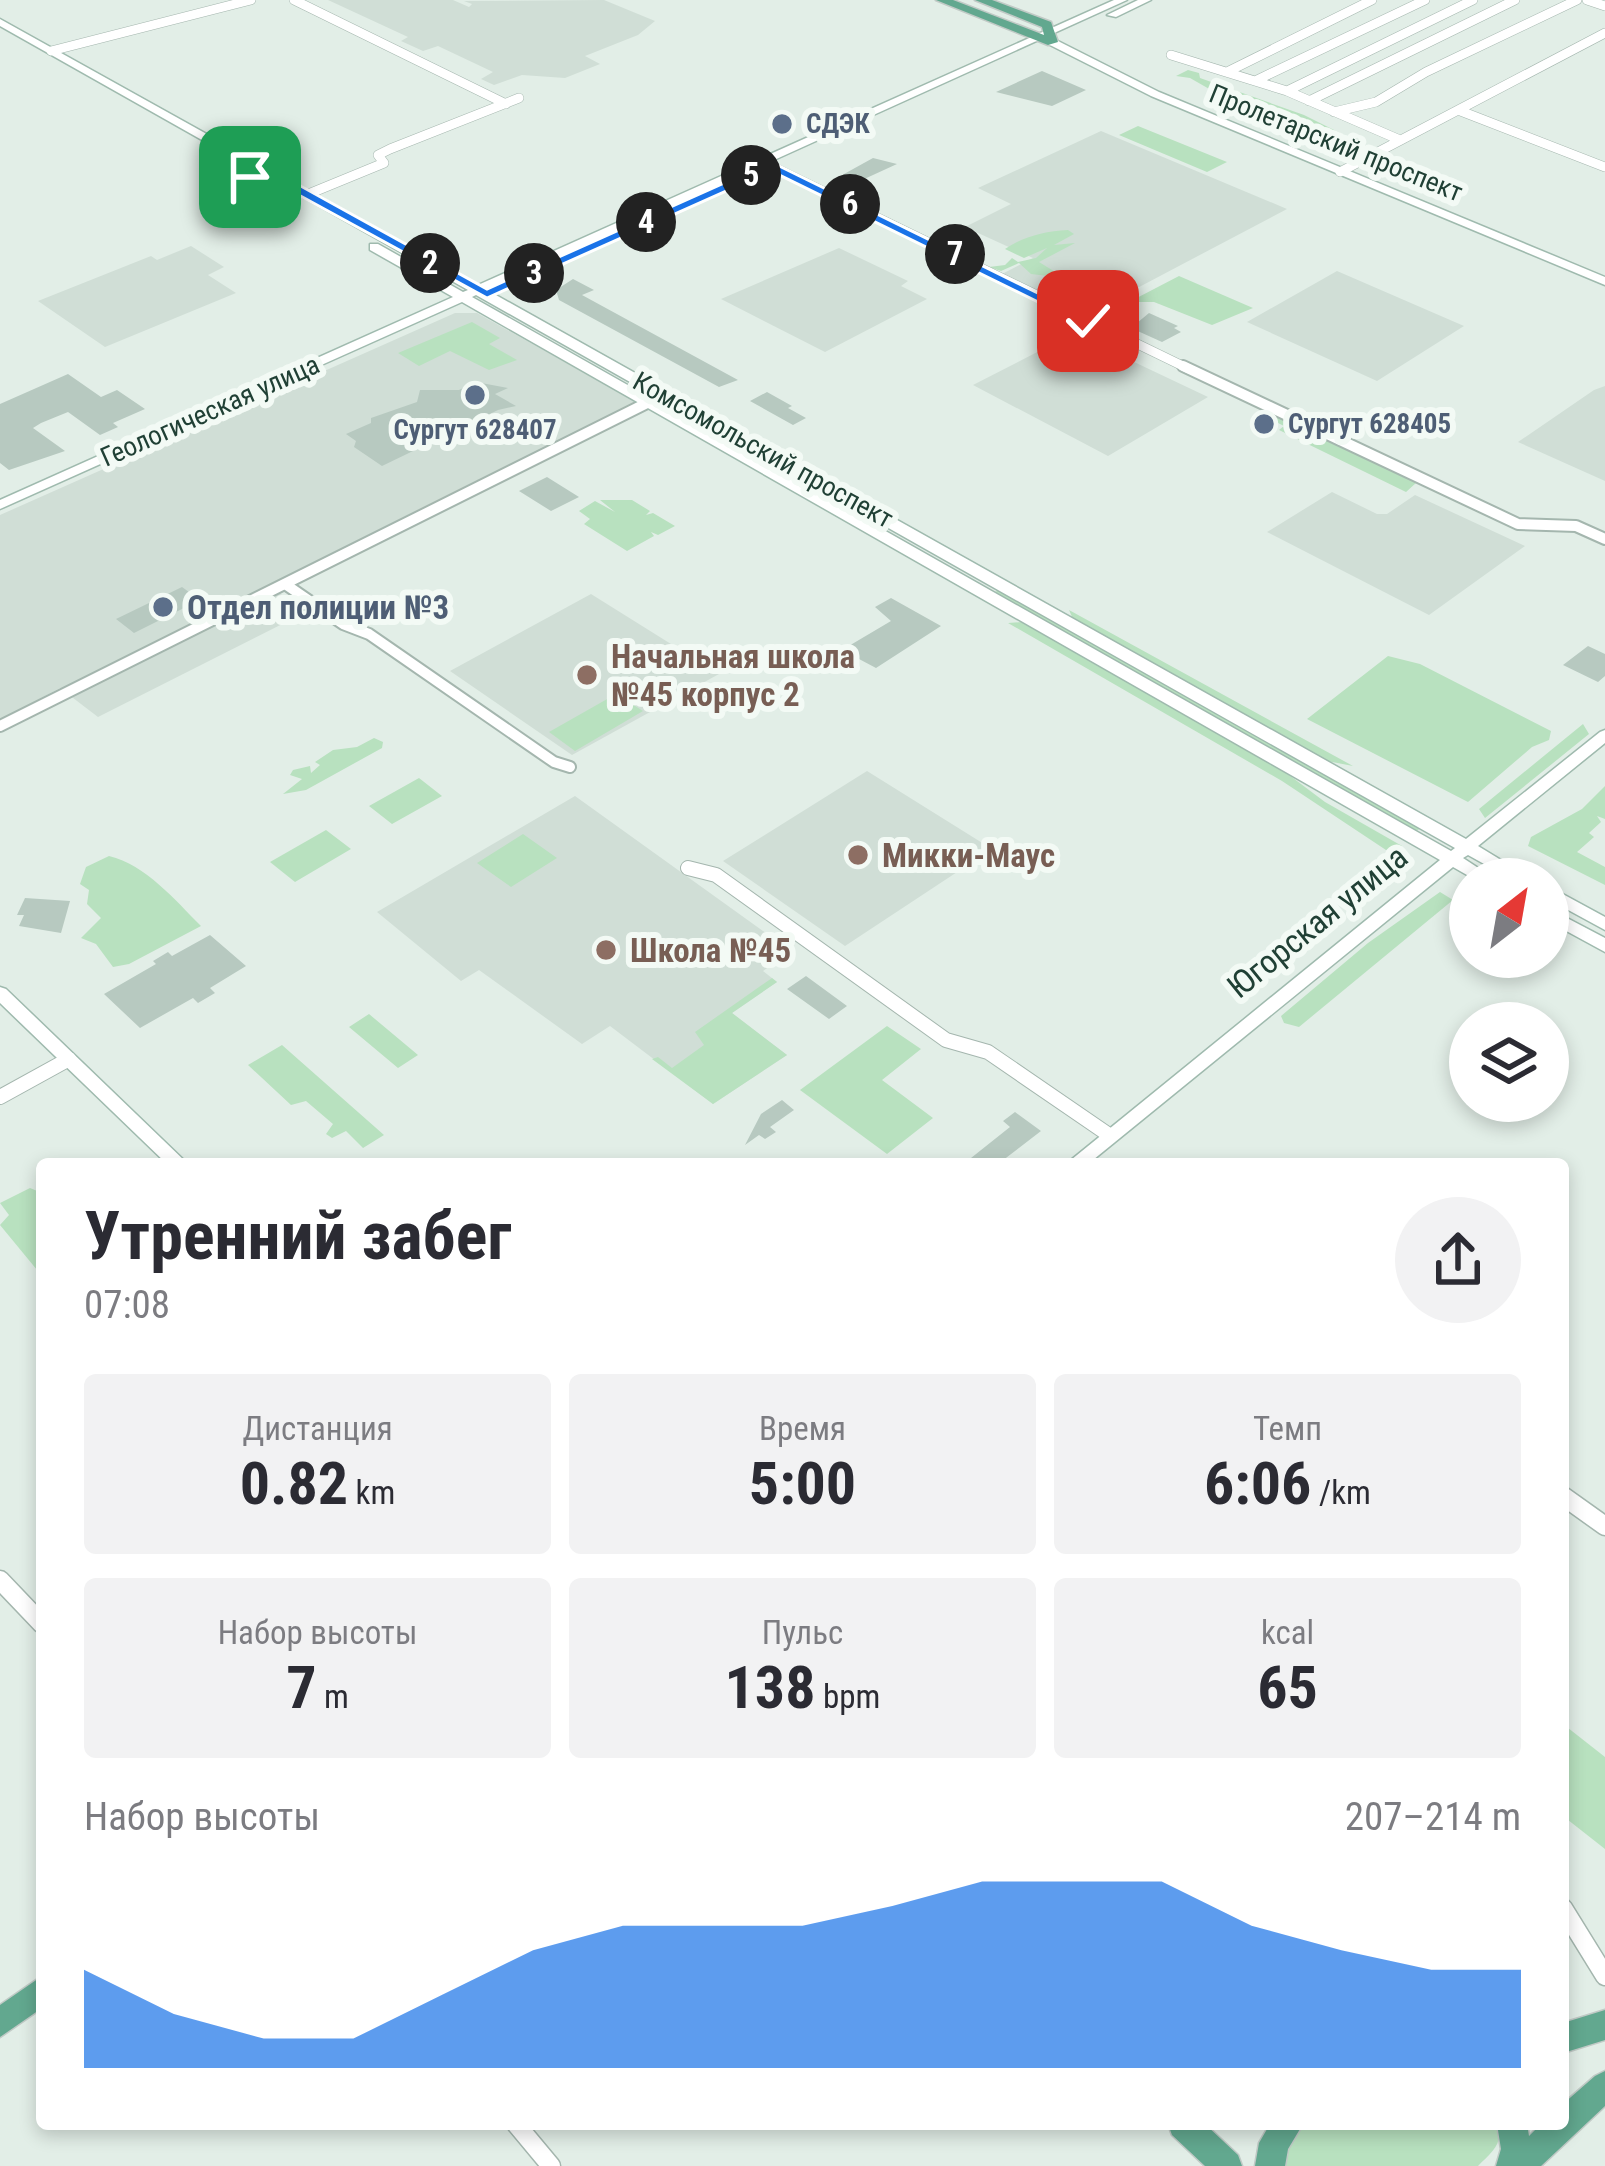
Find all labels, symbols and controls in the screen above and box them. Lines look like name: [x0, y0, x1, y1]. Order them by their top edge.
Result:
street label: Пролетарский проспект: [1205, 78, 1467, 208]
place label: СДЭК: [806, 108, 870, 140]
marker: СДЭК: [769, 111, 795, 137]
pin: [199, 126, 301, 228]
icon: arrive: [217, 144, 283, 210]
pin: 5: [721, 145, 781, 205]
text: 5: [743, 155, 759, 194]
pin: 6: [820, 174, 880, 234]
text: 6: [842, 184, 858, 223]
pin: 4: [616, 192, 676, 252]
text: 4: [638, 202, 654, 241]
pin: 7: [925, 224, 985, 284]
pin: 2: [400, 233, 460, 293]
text: 7: [947, 234, 963, 273]
text: 2: [422, 243, 438, 282]
pin: 3: [504, 243, 564, 303]
text: 3: [526, 253, 542, 292]
pin: [1037, 270, 1139, 372]
icon: check: [1055, 288, 1121, 354]
street label: Геологическая улица: [96, 348, 324, 474]
street label: Комсомольский проспект: [627, 365, 899, 535]
marker: Сургут 628407: [462, 382, 488, 408]
place label: Сургут 628405: [1288, 408, 1451, 440]
marker: Сургут 628405: [1251, 411, 1277, 437]
place label: Сургут 628407: [393, 414, 557, 446]
place label: Отдел полиции №3: [187, 588, 449, 627]
marker: Отдел полиции №3: [150, 594, 176, 620]
place label: Начальная школа №45 корпус 2: [611, 637, 855, 714]
marker: Начальная школа №45 корпус 2: [574, 662, 600, 688]
place label: Микки-Маус: [882, 836, 1055, 875]
street label: Югорская улица: [1219, 837, 1415, 1006]
marker: Микки-Маус: [845, 842, 871, 868]
north arrow: [1449, 858, 1569, 978]
map controls: [1449, 858, 1569, 1122]
place label: Школа №45: [630, 931, 791, 970]
marker: Школа №45: [593, 937, 619, 963]
button: layers: [1449, 1002, 1569, 1122]
button: share: [1395, 1197, 1521, 1323]
text: Утренний забег: [84, 1198, 512, 1275]
text: 07:08: [84, 1282, 170, 1328]
text: Дистанция: [242, 1409, 393, 1448]
text: Время: [759, 1409, 846, 1448]
text: Темп: [1253, 1409, 1322, 1448]
text: 0.82: [240, 1448, 348, 1519]
text: 5:00: [749, 1448, 856, 1519]
text: 6:06: [1204, 1448, 1311, 1519]
text: km: [348, 1473, 395, 1512]
text: /km: [1311, 1473, 1371, 1512]
text: Набор высоты: [218, 1613, 417, 1652]
text: Пульс: [762, 1613, 843, 1652]
text: kcal: [1261, 1613, 1314, 1652]
text: 7: [286, 1652, 316, 1723]
text: 138: [725, 1652, 816, 1723]
text: 65: [1257, 1652, 1318, 1723]
text: m: [316, 1677, 349, 1716]
text: bpm: [816, 1677, 880, 1716]
text: Набор высоты: [84, 1794, 320, 1840]
text: 207–214 m: [1345, 1794, 1521, 1840]

